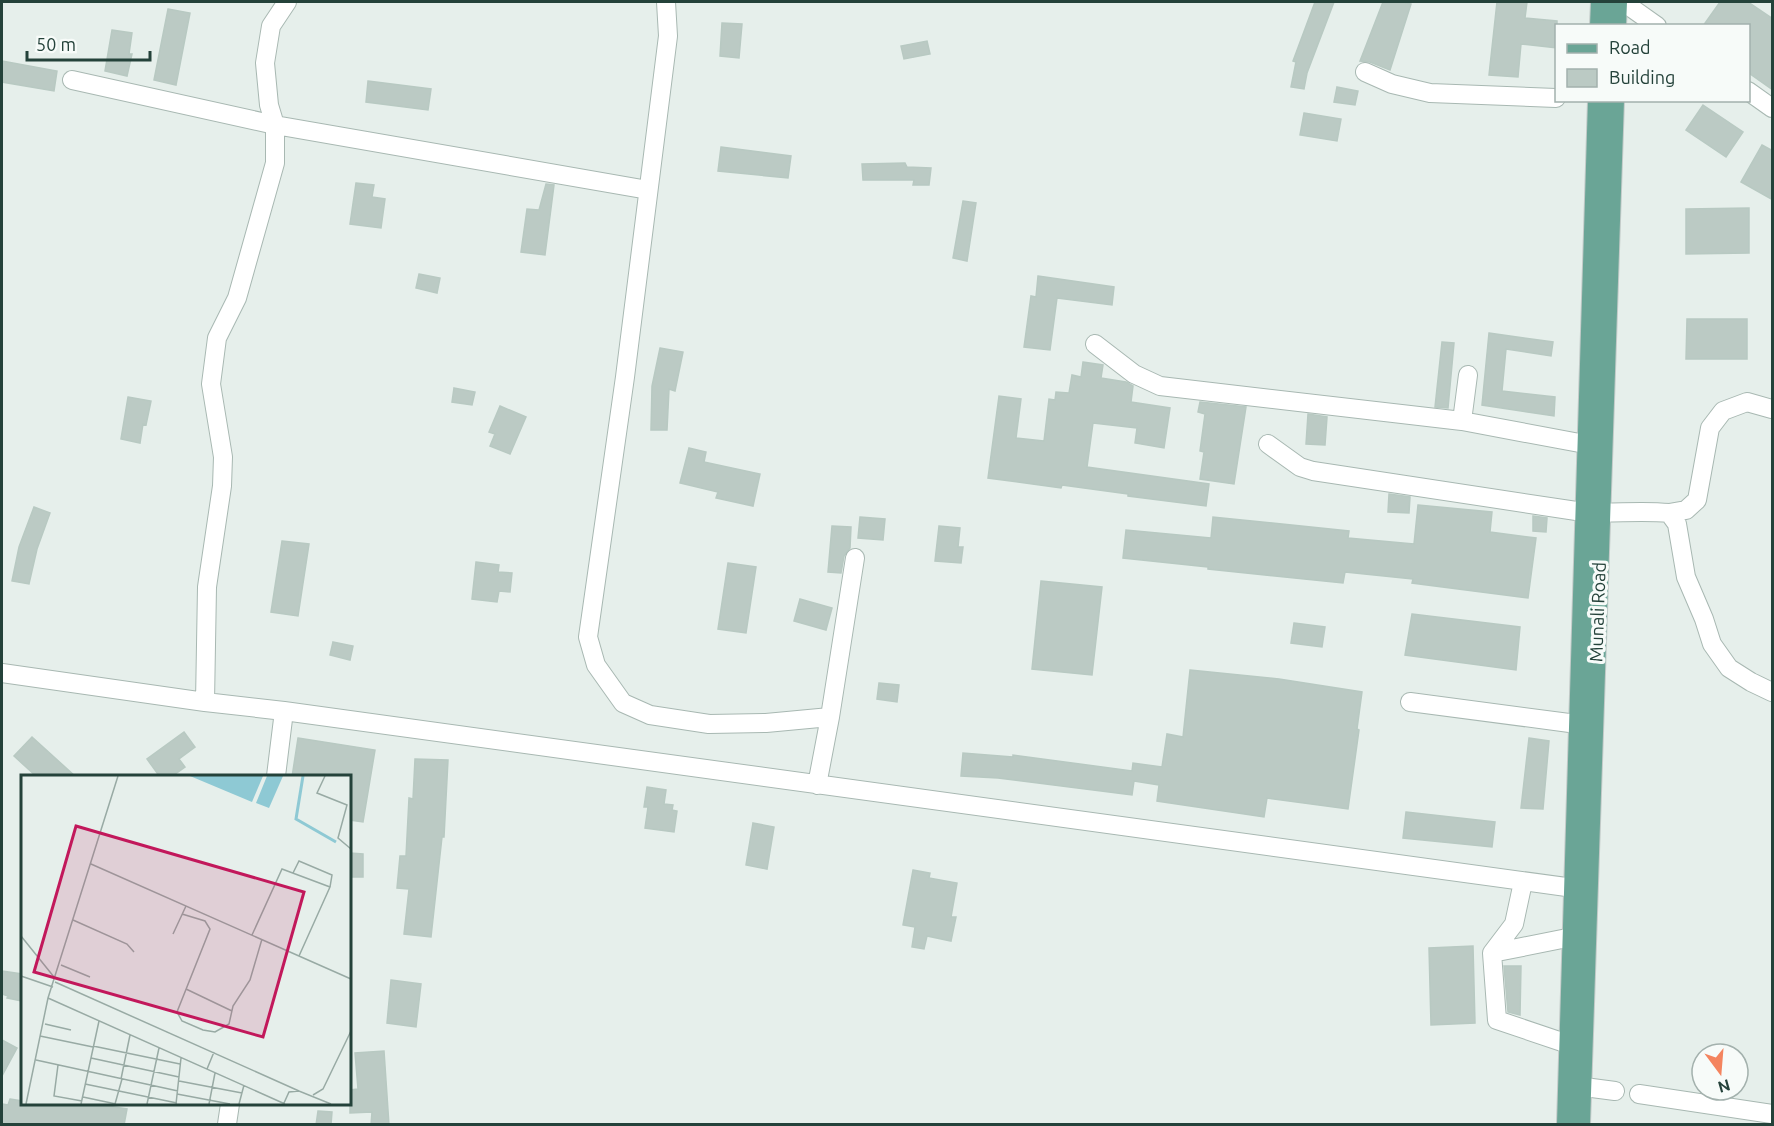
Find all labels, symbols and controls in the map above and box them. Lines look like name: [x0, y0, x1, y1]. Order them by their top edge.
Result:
scale bar: [27, 24, 150, 62]
legend: [1555, 24, 1750, 102]
text: 50 m: [36, 34, 76, 54]
text: Road: [1609, 37, 1651, 57]
text: Building: [1609, 67, 1675, 87]
street label: Munali Road: [1585, 562, 1609, 662]
inset map: [21, 775, 351, 1105]
north arrow: [1690, 1042, 1750, 1102]
text: N: [1716, 1076, 1732, 1097]

